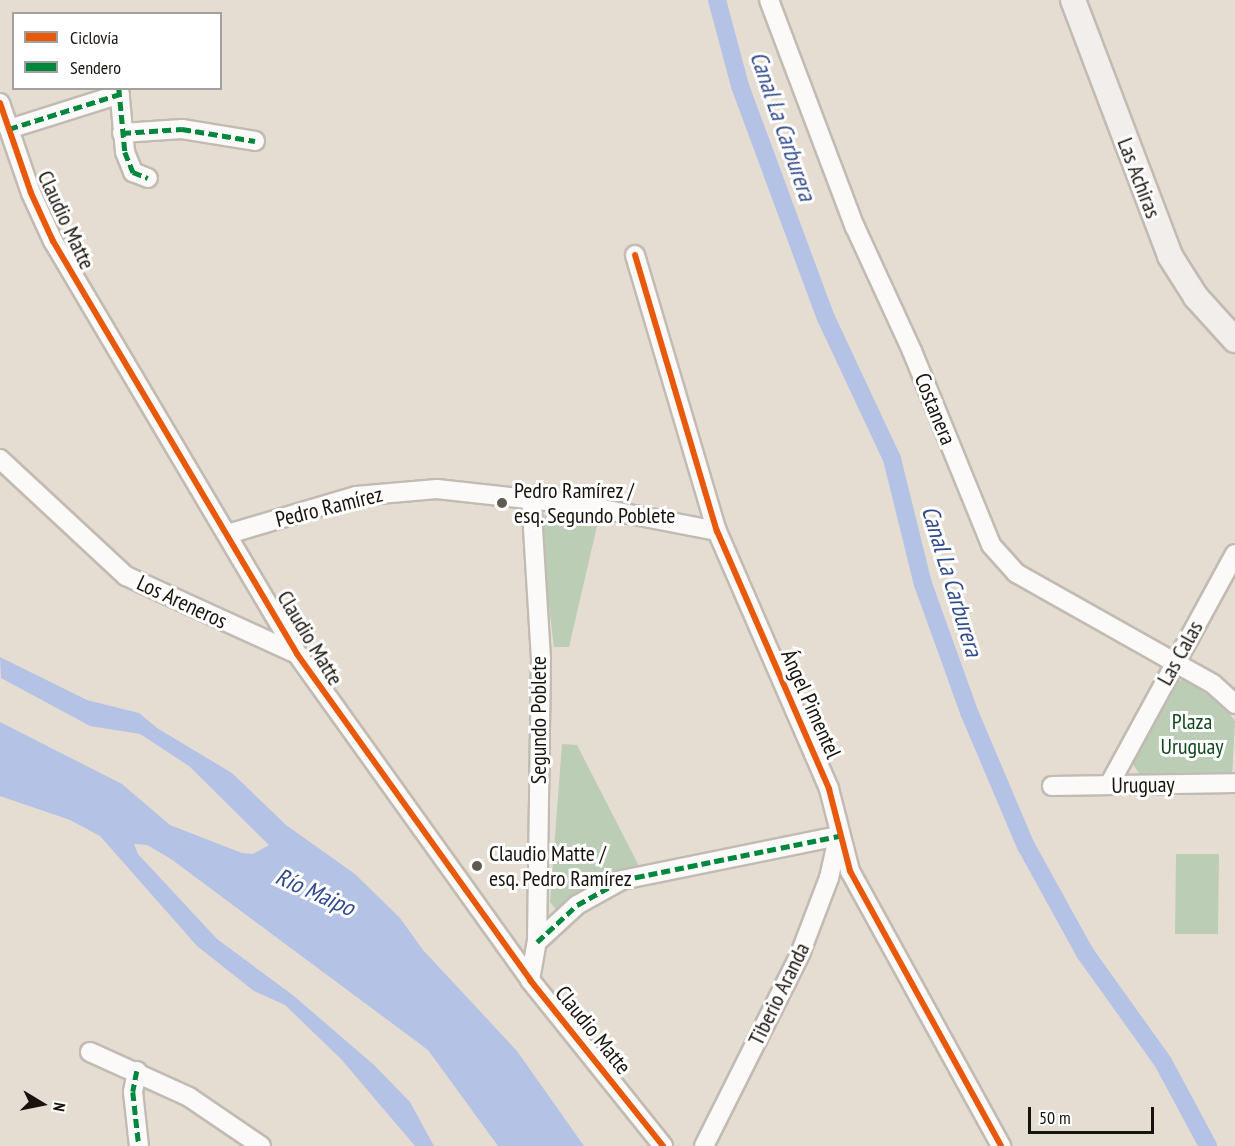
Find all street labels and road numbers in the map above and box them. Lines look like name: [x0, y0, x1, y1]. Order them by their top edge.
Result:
street label: Las Achiras: [1112, 134, 1166, 222]
street label: Claudio Matte: [32, 166, 100, 274]
street label: Costanera: [909, 369, 961, 449]
street label: Pedro Ramírez: [273, 481, 385, 533]
street label: Los Areneros: [132, 570, 232, 634]
street label: Claudio Matte: [271, 586, 349, 690]
street label: Las Calas: [1152, 616, 1208, 690]
street label: Ángel Pimentel: [775, 646, 847, 762]
street label: Segundo Poblete: [526, 656, 552, 784]
street label: Uruguay: [1111, 771, 1175, 799]
street label: Tiberio Aranda: [743, 938, 815, 1050]
street label: Claudio Matte: [549, 981, 637, 1079]

